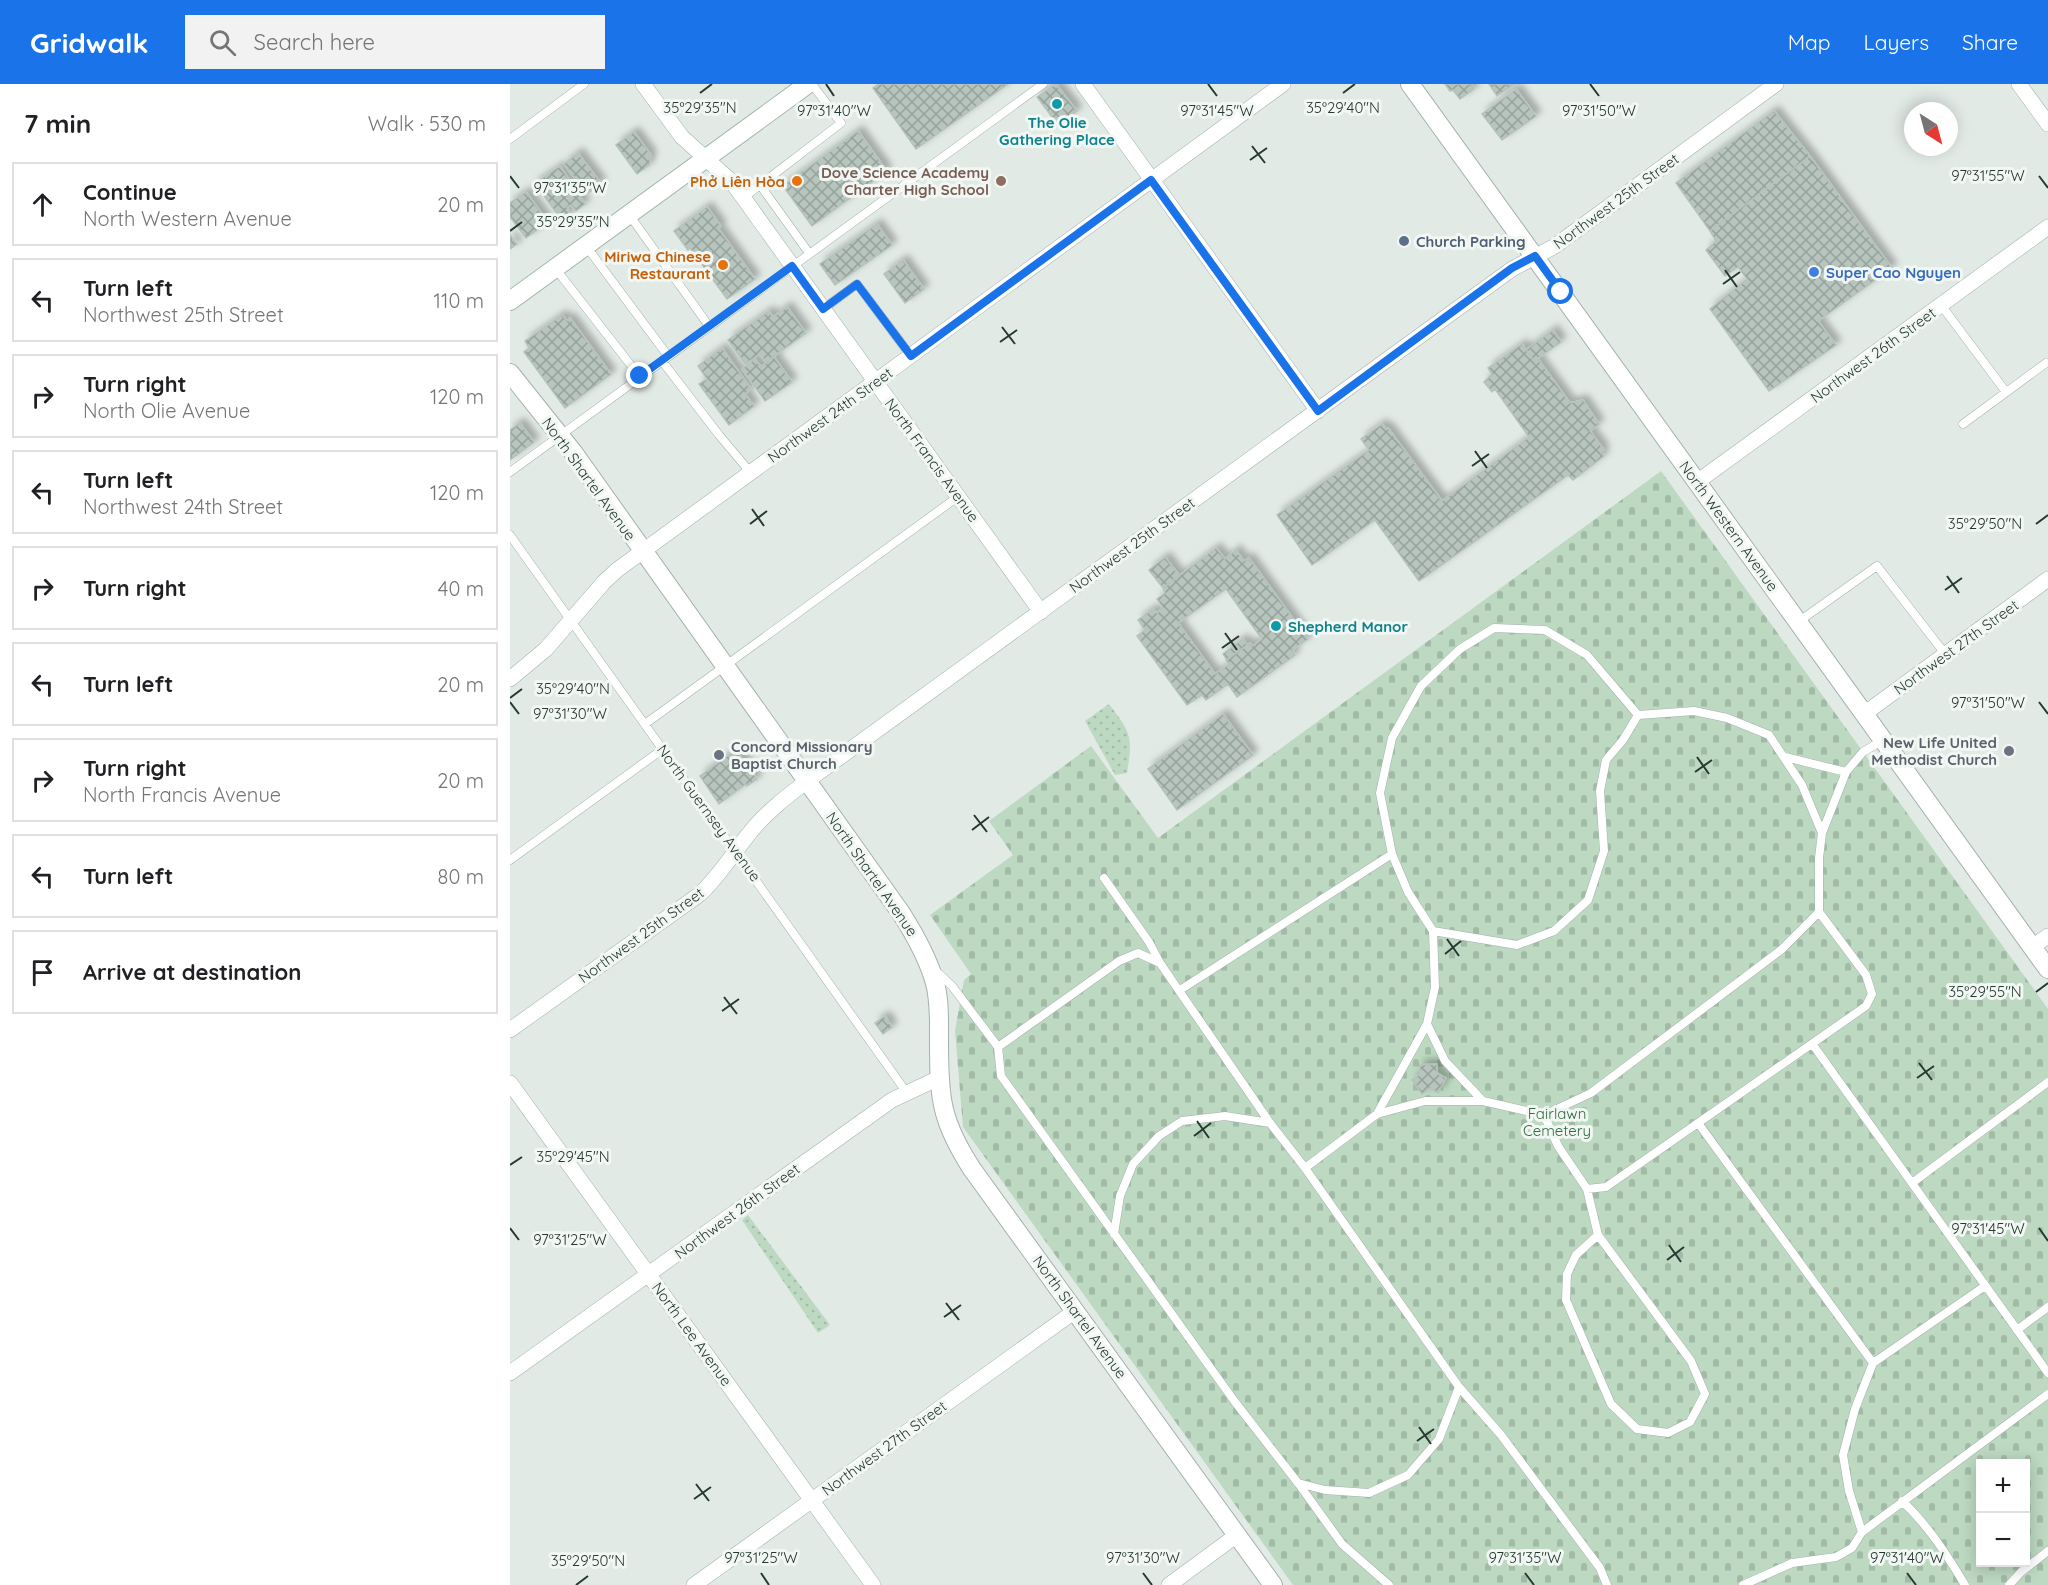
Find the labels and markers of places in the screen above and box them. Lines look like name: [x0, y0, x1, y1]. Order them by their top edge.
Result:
marker: The Olie Gathering Place: [1050, 97, 1064, 111]
place label: The Olie Gathering Place: [999, 113, 1115, 149]
place label: Dove Science Academy Charter High School: [821, 163, 989, 199]
place label: Phở Liên Hòa: [690, 172, 785, 191]
marker: Phở Liên Hòa: [790, 174, 804, 188]
marker: Dove Science Academy Charter High School: [994, 174, 1008, 188]
place label: Church Parking: [1416, 232, 1525, 251]
marker: Church Parking: [1397, 234, 1411, 248]
place label: Miriwa Chinese Restaurant: [604, 247, 711, 283]
marker: Miriwa Chinese Restaurant: [716, 258, 730, 272]
place label: Super Cao Nguyen: [1826, 263, 1961, 282]
marker: Super Cao Nguyen: [1807, 265, 1821, 279]
place label: Shepherd Manor: [1288, 617, 1408, 636]
marker: Shepherd Manor: [1269, 619, 1283, 633]
place label: New Life United Methodist Church: [1871, 733, 1997, 769]
place label: Concord Missionary Baptist Church: [731, 737, 873, 773]
marker: New Life United Methodist Church: [2002, 744, 2016, 758]
marker: Concord Missionary Baptist Church: [712, 748, 726, 762]

